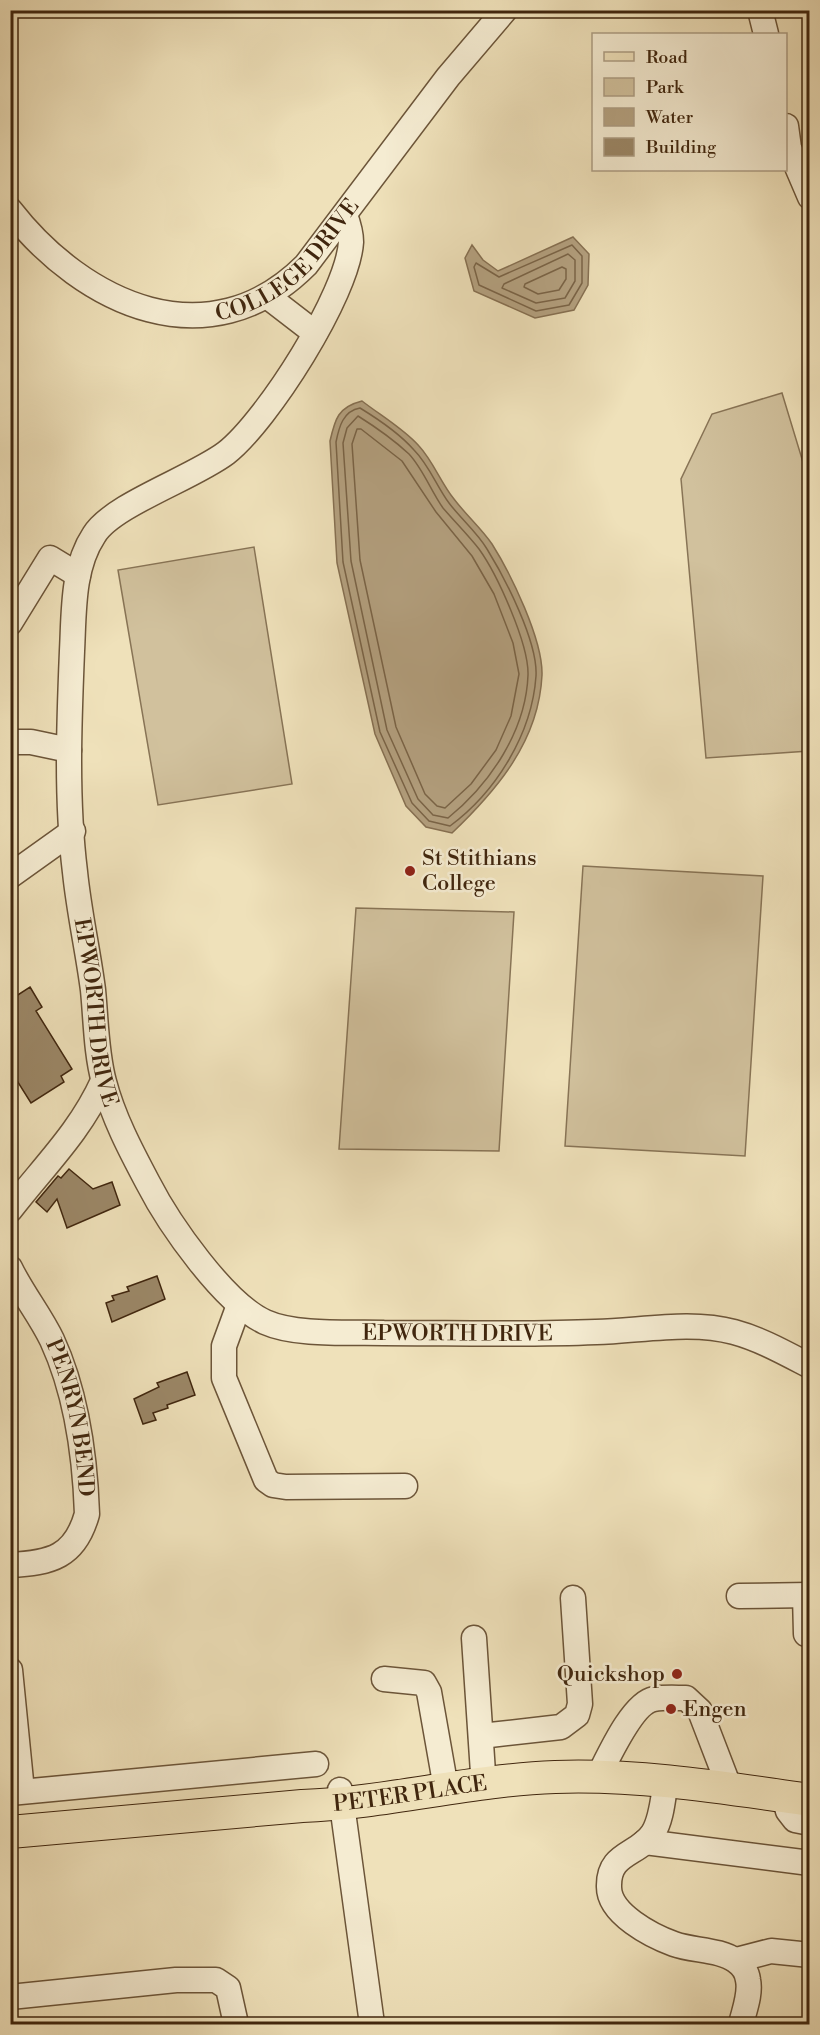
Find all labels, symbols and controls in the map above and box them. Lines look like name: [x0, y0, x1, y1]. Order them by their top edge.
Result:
legend: [592, 33, 787, 171]
text: Road: [646, 46, 689, 69]
text: Park: [646, 76, 685, 99]
text: Water: [645, 106, 694, 129]
text: Building: [645, 136, 717, 159]
street label: COLLEGE DRIVE: [213, 193, 365, 327]
place label: St Stithians College: [422, 845, 537, 897]
marker: St Stithians College: [403, 864, 417, 878]
street label: EPWORTH DRIVE: [68, 916, 124, 1111]
street label: EPWORTH DRIVE: [362, 1319, 553, 1347]
street label: PENRYN BEND: [40, 1335, 100, 1498]
place label: Quickshop: [557, 1661, 665, 1688]
marker: Quickshop: [670, 1667, 684, 1681]
place label: Engen: [683, 1696, 747, 1723]
marker: Engen: [664, 1702, 678, 1716]
street label: PETER PLACE: [332, 1770, 489, 1818]

